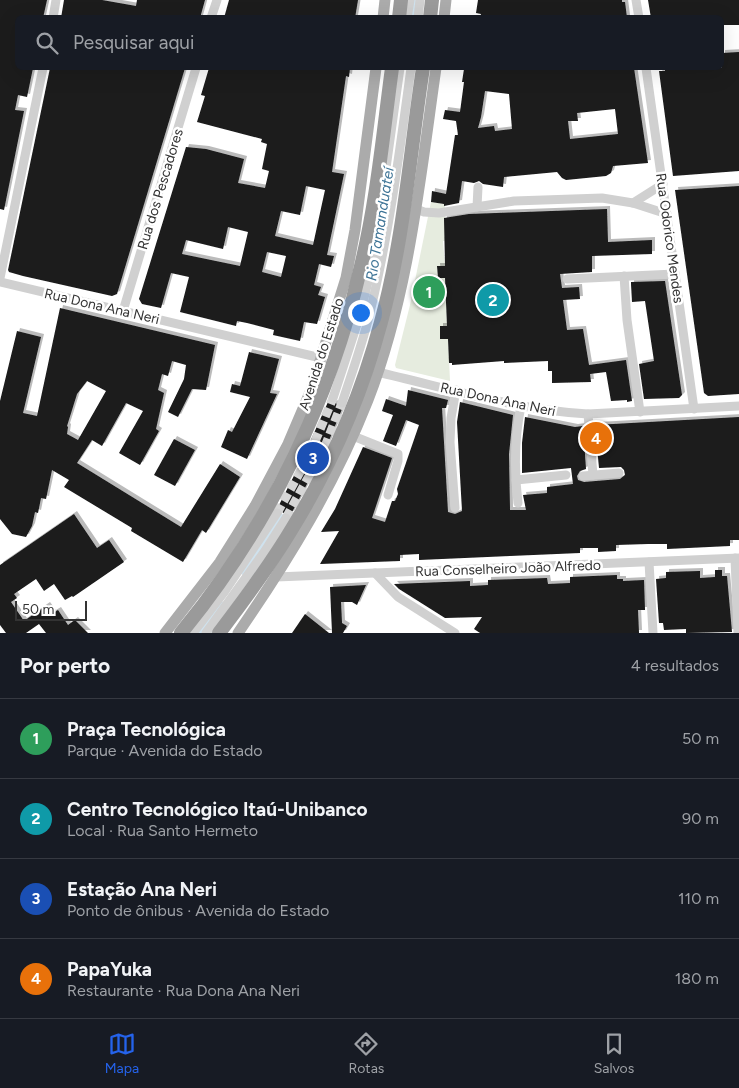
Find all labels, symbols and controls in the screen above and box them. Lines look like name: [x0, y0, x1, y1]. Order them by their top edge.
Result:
search box: [15, 15, 724, 70]
icon: search: [33, 29, 61, 57]
text: Pesquisar aqui: [73, 31, 194, 54]
street label: Rua dos Pescadores: [134, 127, 187, 252]
water label: Rio Tamanduateí: [362, 163, 398, 282]
street label: Rua Odorico Mendes: [652, 172, 687, 304]
pin: 1: [413, 273, 445, 311]
pin: 2: [477, 281, 509, 319]
street label: Rua Dona Ana Neri: [43, 285, 161, 328]
street label: Avenida do Estado: [295, 296, 348, 413]
your location: [348, 300, 374, 326]
street label: Rua Dona Ana Neri: [439, 379, 557, 420]
pin: 4: [580, 419, 612, 457]
pin: 3: [297, 439, 329, 477]
street label: Rua Conselheiro João Alfredo: [415, 557, 601, 580]
scale bar: [15, 598, 88, 621]
text: 50 m: [22, 601, 54, 618]
text: Por perto: [20, 653, 110, 678]
text: 4 resultados: [631, 656, 719, 675]
text: Praça Tecnológica: [67, 718, 226, 741]
text: 1: [33, 729, 39, 748]
text: 50 m: [682, 729, 719, 748]
text: Parque · Avenida do Estado: [67, 741, 263, 760]
text: Centro Tecnológico Itaú-Unibanco: [67, 798, 368, 821]
text: 2: [31, 809, 41, 828]
text: 90 m: [682, 809, 719, 828]
text: Local · Rua Santo Hermeto: [67, 821, 258, 840]
text: Estação Ana Neri: [67, 878, 217, 901]
text: 3: [32, 889, 40, 908]
text: 110 m: [678, 889, 719, 908]
text: Ponto de ônibus · Avenida do Estado: [67, 901, 329, 920]
text: PapaYuka: [67, 958, 152, 981]
text: 4: [31, 969, 41, 988]
text: 180 m: [675, 969, 719, 988]
text: Restaurante · Rua Dona Ana Neri: [67, 981, 300, 1000]
tab: Mapa: [105, 1030, 139, 1077]
tab: Rotas: [348, 1030, 384, 1077]
tab: Salvos: [594, 1030, 634, 1077]

